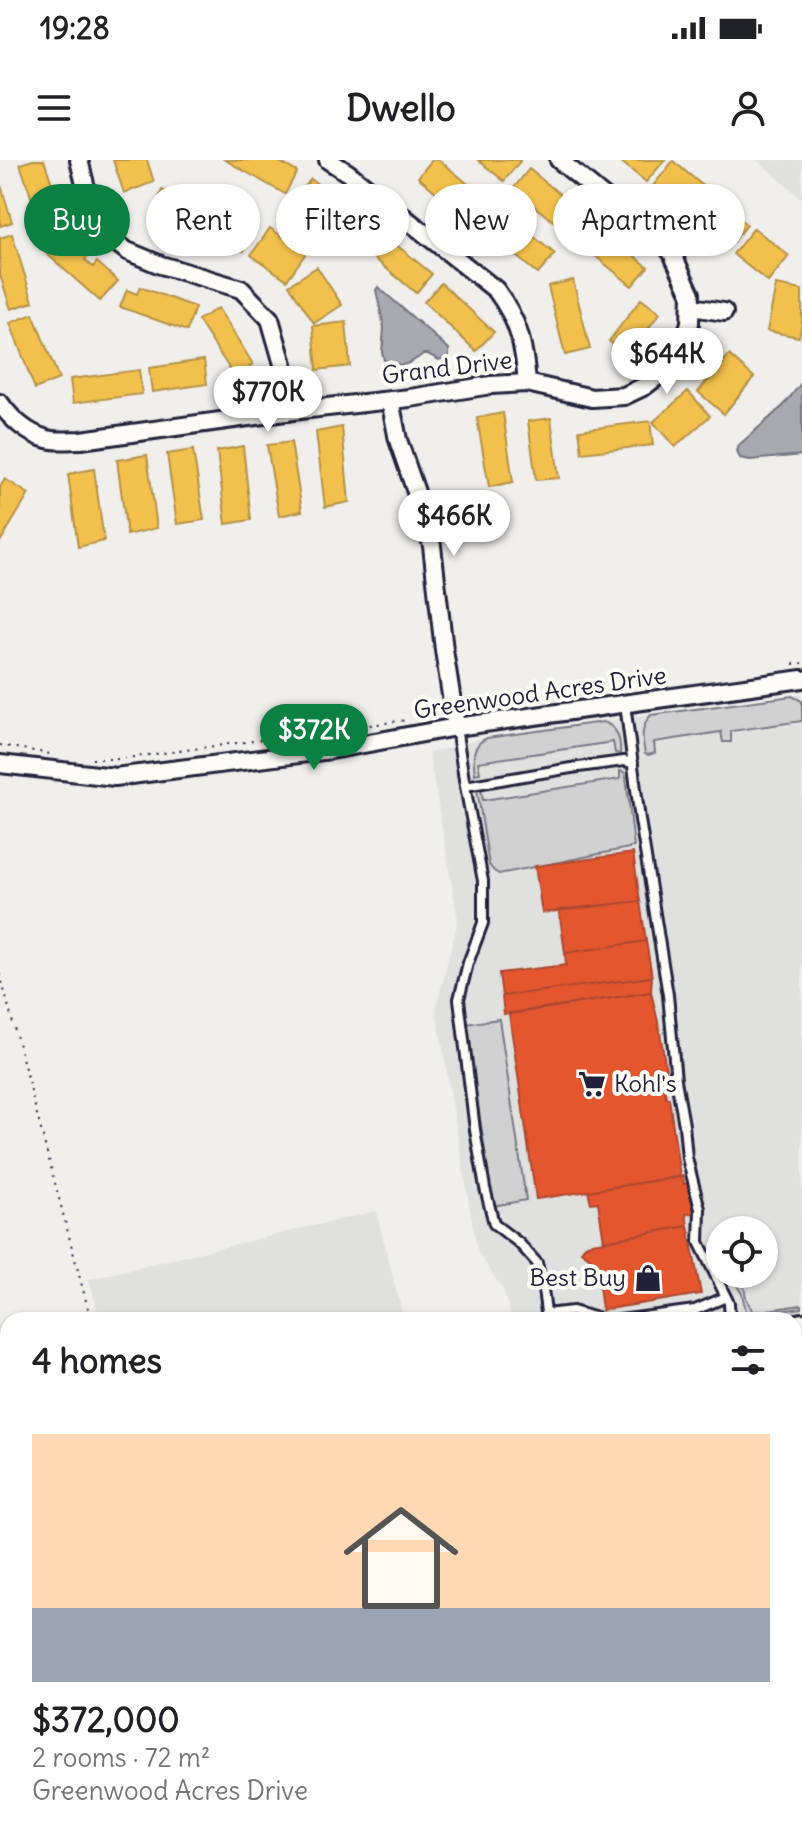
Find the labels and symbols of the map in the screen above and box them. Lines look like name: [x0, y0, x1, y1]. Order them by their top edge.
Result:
pin: $644K: [611, 328, 723, 396]
street label: Grand Drive: [380, 344, 514, 390]
pin: $770K: [212, 366, 324, 434]
pin: $466K: [398, 490, 510, 558]
street label: Greenwood Acres Drive: [412, 659, 668, 725]
pin: $372K: [258, 704, 370, 772]
place label: Kohl's: [614, 1068, 677, 1098]
supermarket icon: Kohl's: [577, 1069, 607, 1099]
place label: Best Buy: [529, 1262, 626, 1292]
shop icon: Best Buy: [633, 1263, 663, 1293]

